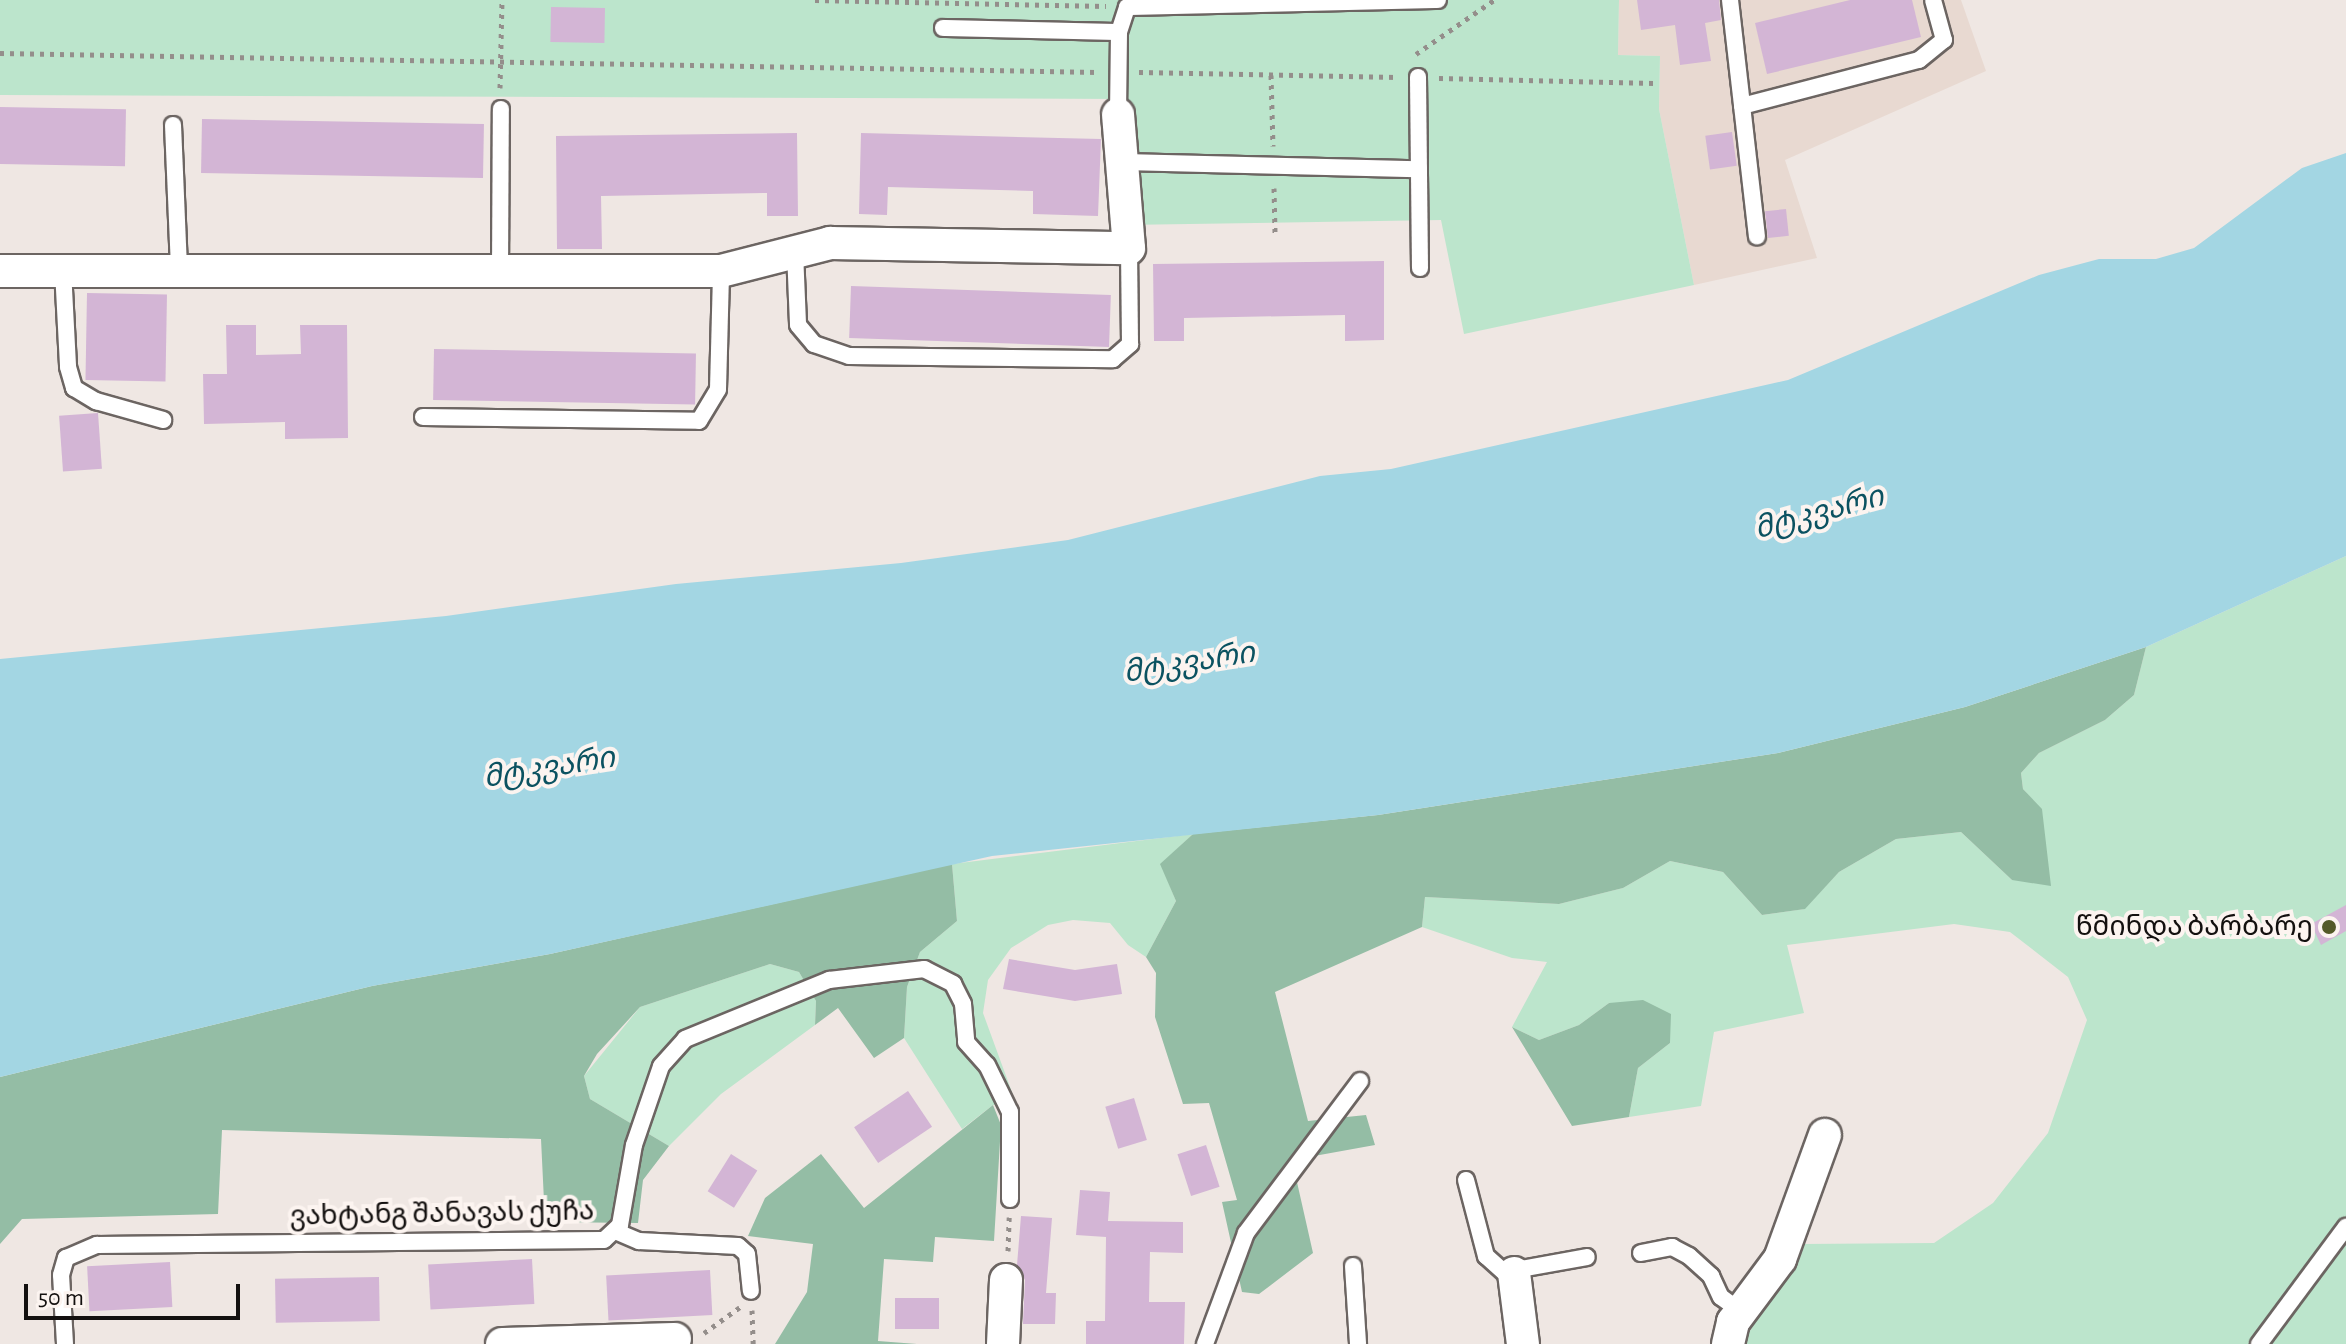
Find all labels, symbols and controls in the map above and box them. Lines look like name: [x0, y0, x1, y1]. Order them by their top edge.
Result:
water label: მტკვარი: [1750, 478, 1888, 548]
water label: მტკვარი: [1121, 635, 1257, 691]
water label: მტკვარი: [481, 740, 617, 796]
place label: წმინდა ბარბარე: [2076, 910, 2313, 944]
marker: წმინდა ბარბარე: [2320, 918, 2338, 936]
street label: ვახტანგ შანავას ქუჩა: [289, 1195, 595, 1233]
scale bar: [28, 1268, 244, 1318]
text: 50 m: [38, 1286, 84, 1310]

